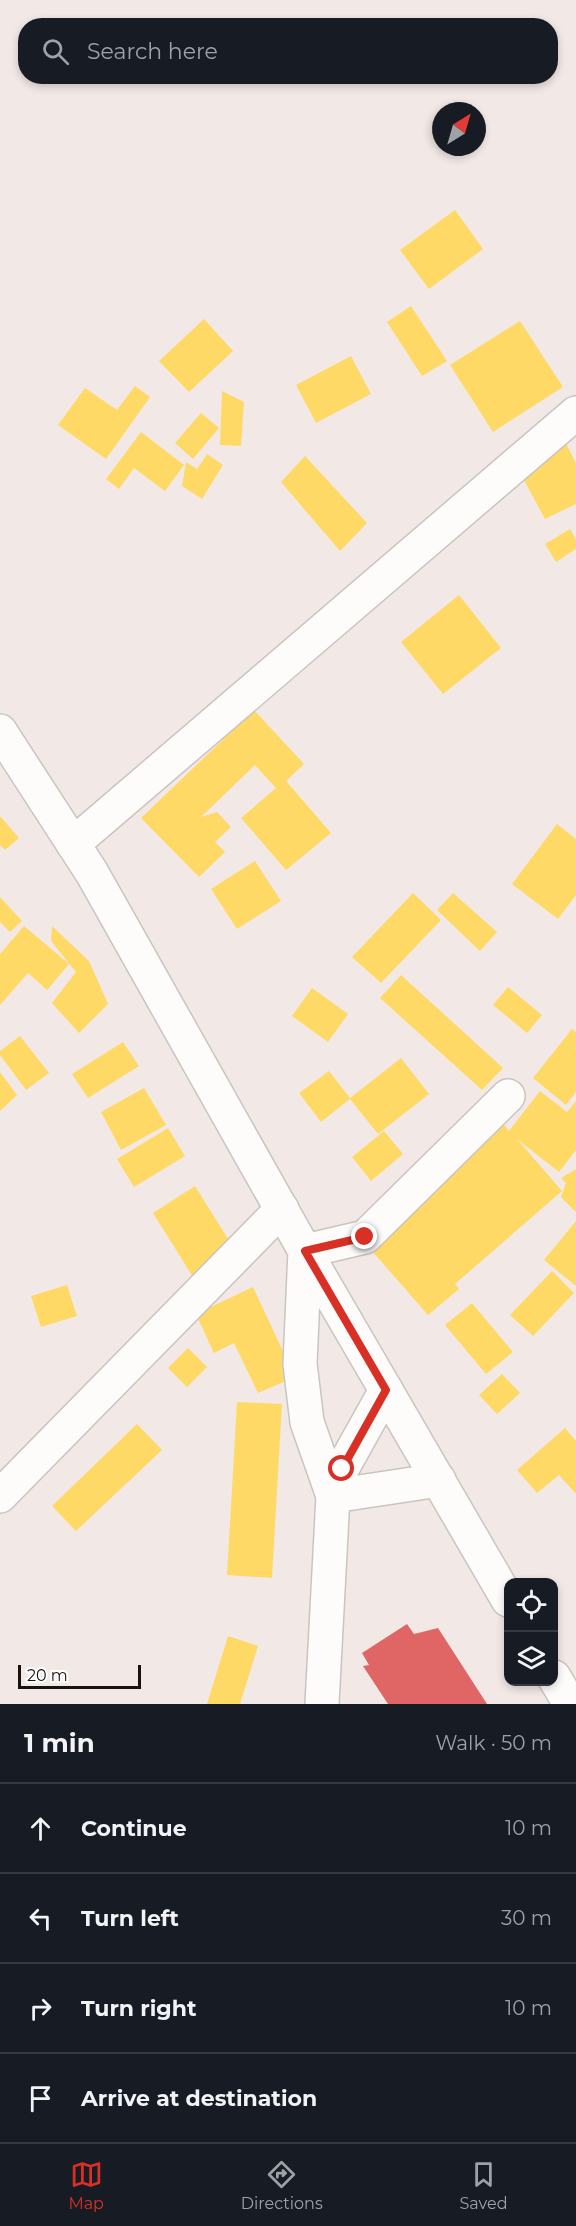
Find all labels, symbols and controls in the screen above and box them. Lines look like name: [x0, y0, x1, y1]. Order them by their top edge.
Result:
search box: [18, 18, 558, 84]
icon: search: [39, 35, 72, 68]
text: Search here: [87, 38, 218, 65]
north arrow: [432, 102, 486, 156]
route end: [351, 1223, 377, 1249]
route start: [328, 1455, 354, 1481]
map controls: [504, 1578, 558, 1686]
button: locate: [504, 1578, 558, 1632]
button: layers: [504, 1632, 558, 1686]
scale bar: [18, 1662, 141, 1690]
text: 20 m: [27, 1666, 68, 1685]
text: 1 min: [24, 1727, 95, 1759]
text: Walk · 50 m: [435, 1731, 552, 1755]
icon: ahead: [24, 1812, 57, 1845]
text: Continue: [81, 1815, 187, 1842]
text: 10 m: [505, 1816, 552, 1840]
icon: left: [24, 1902, 57, 1935]
text: Turn left: [81, 1905, 179, 1932]
text: 30 m: [501, 1906, 552, 1930]
icon: right: [24, 1992, 57, 2025]
text: Turn right: [81, 1995, 196, 2022]
text: 10 m: [505, 1996, 552, 2020]
icon: arrive: [24, 2082, 57, 2115]
text: Arrive at destination: [81, 2085, 317, 2112]
tab: Map: [68, 2158, 104, 2213]
tab: Directions: [241, 2158, 323, 2213]
tab: Saved: [460, 2158, 508, 2213]

